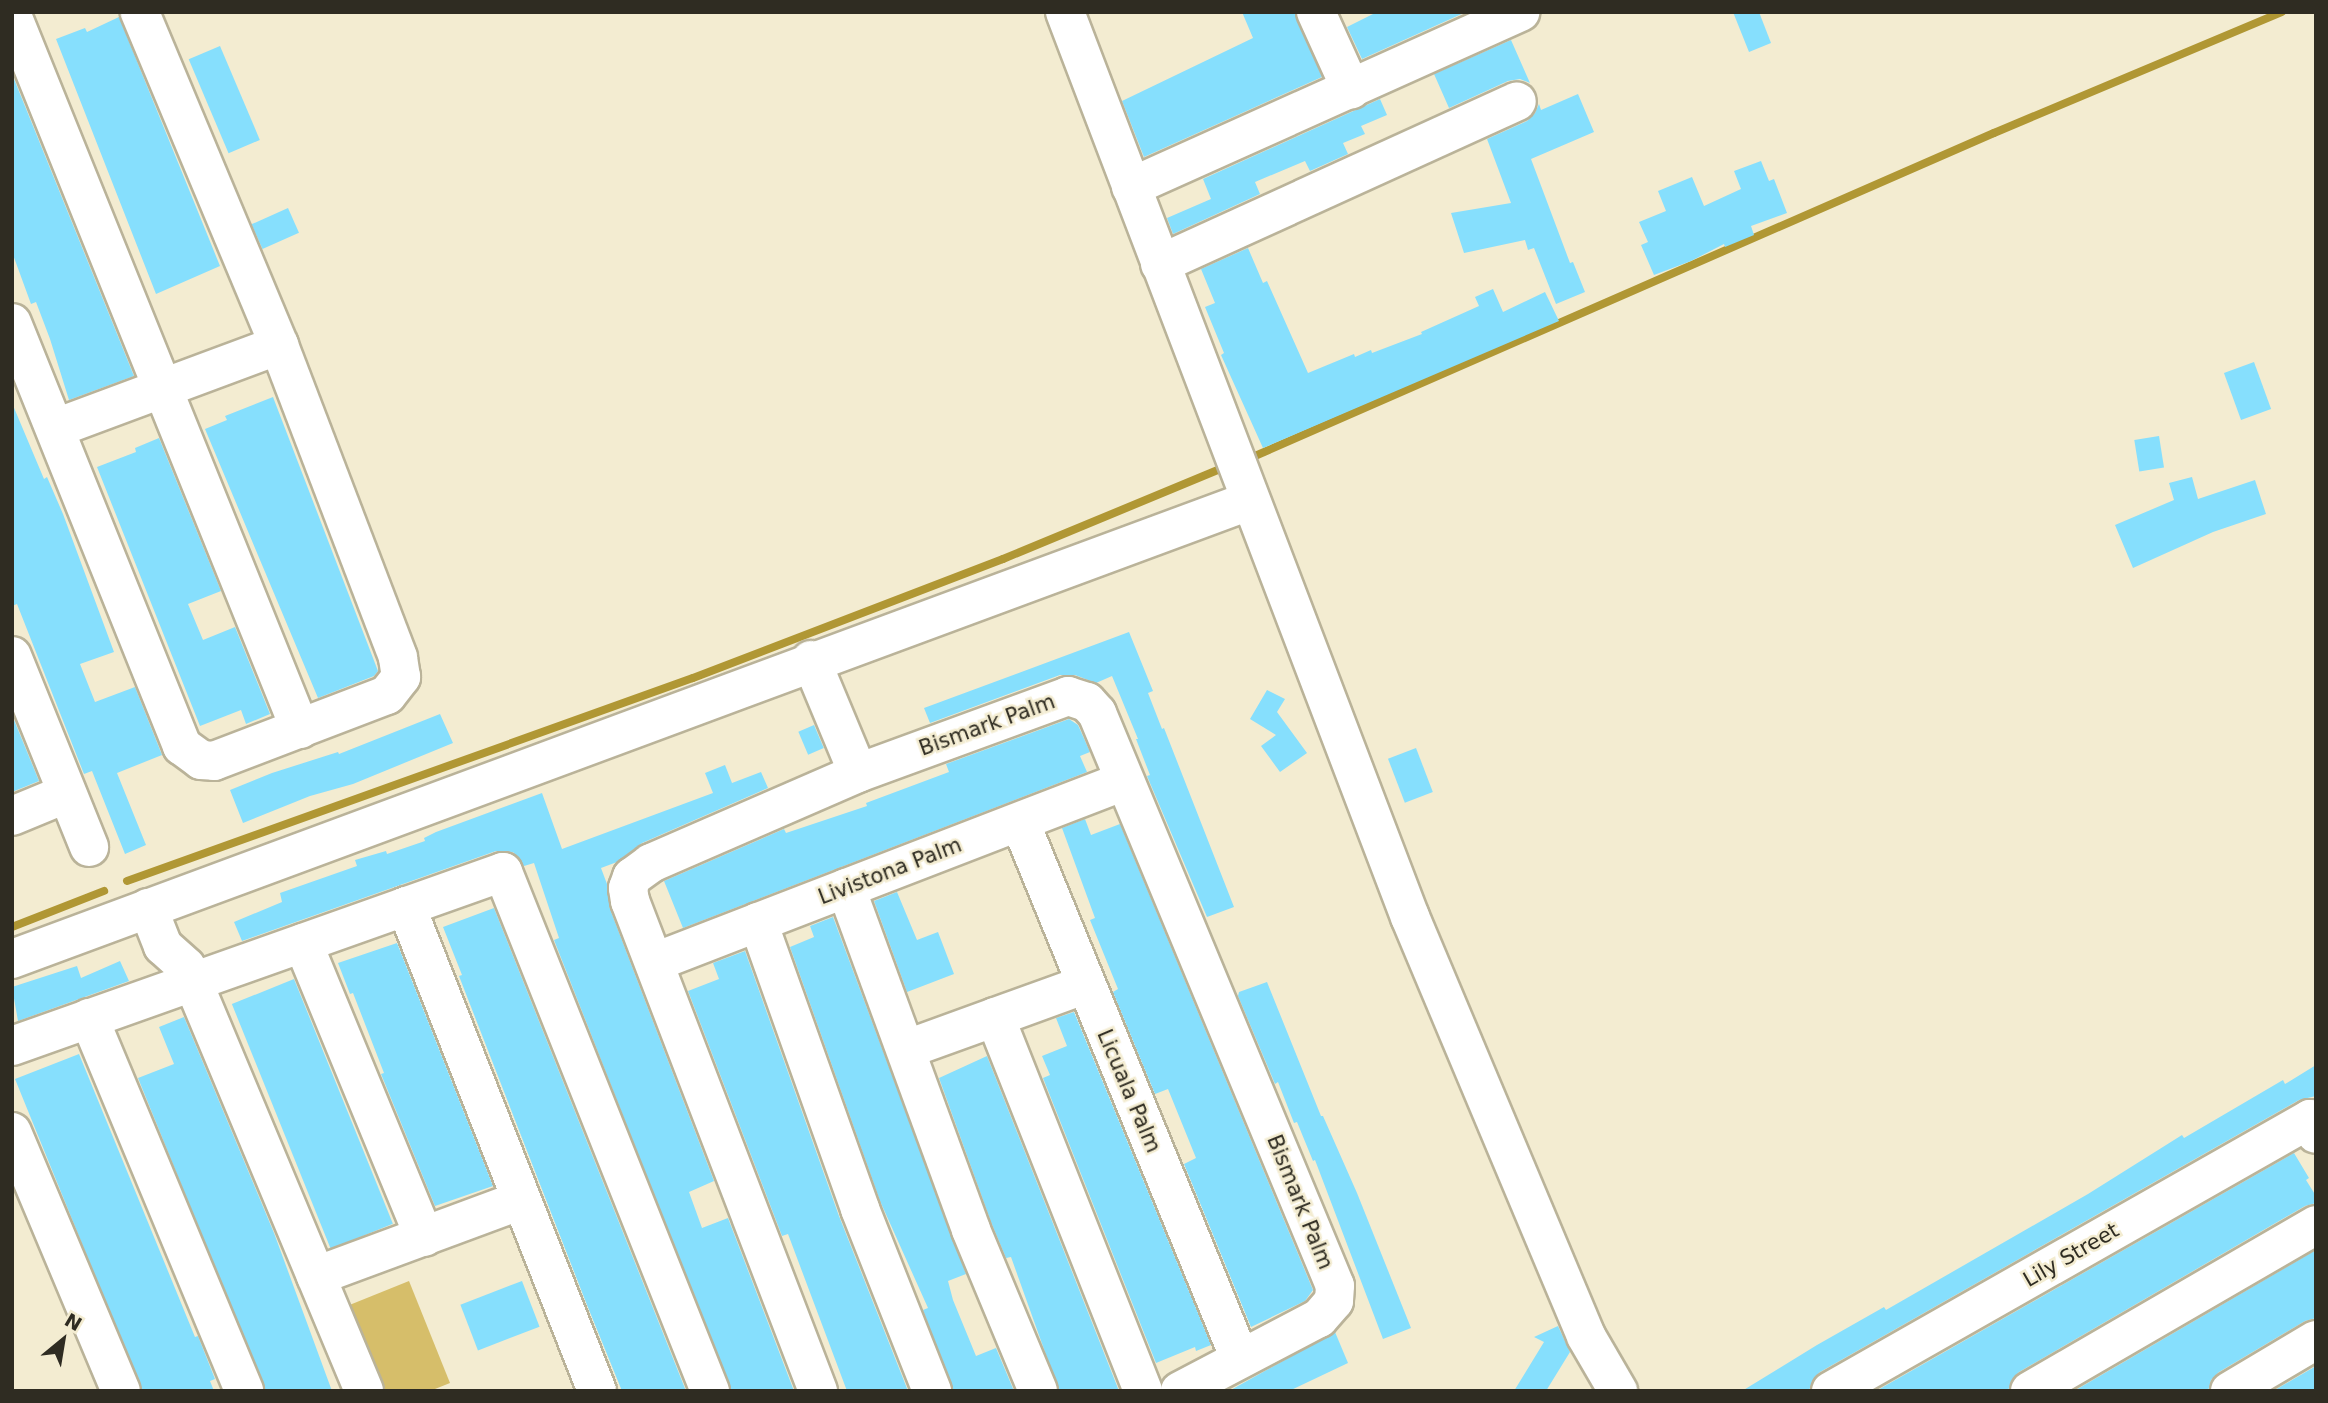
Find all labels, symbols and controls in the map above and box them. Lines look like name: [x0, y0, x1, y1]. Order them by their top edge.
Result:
street label: Bismark Palm: [916, 689, 1058, 761]
street label: Livistona Palm: [815, 832, 965, 910]
street label: Licuala Palm: [1092, 1026, 1166, 1156]
street label: Bismark Palm: [1262, 1131, 1338, 1273]
street label: Lily Street: [2019, 1218, 2123, 1292]
north arrow: [28, 1305, 98, 1375]
text: N: [61, 1308, 86, 1335]

